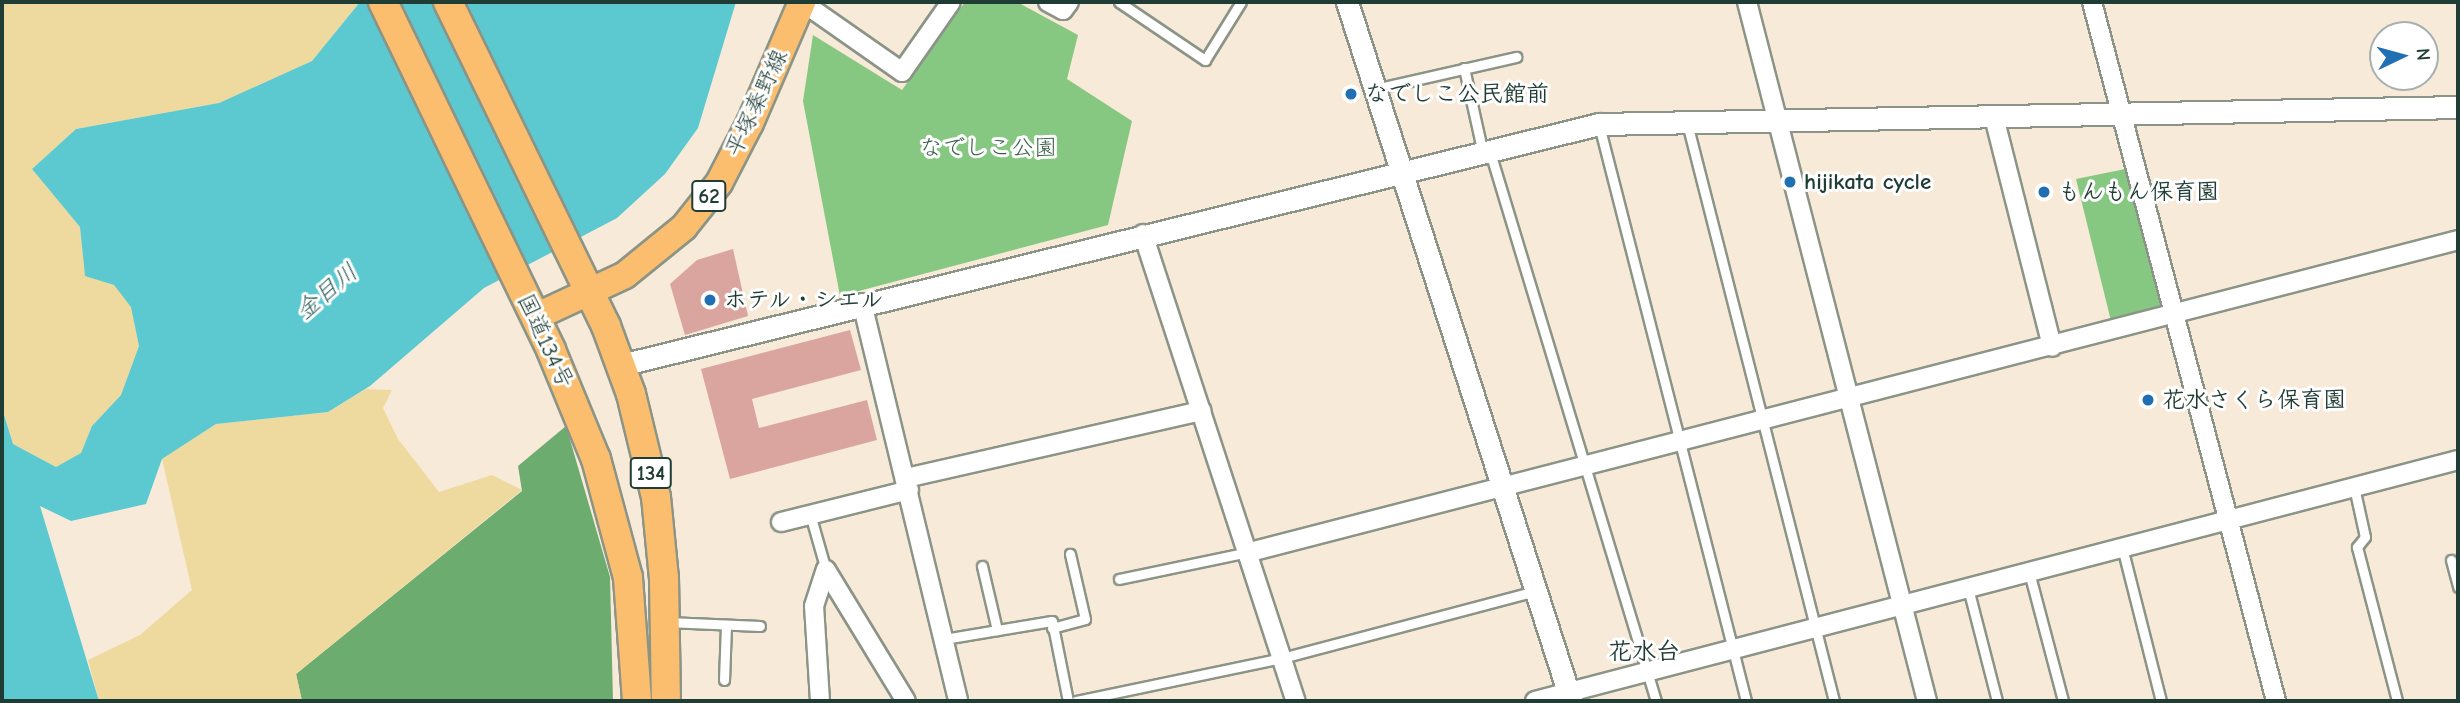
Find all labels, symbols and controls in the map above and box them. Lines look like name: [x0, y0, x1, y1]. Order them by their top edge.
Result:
north arrow: [2369, 21, 2439, 91]
street label: 平塚秦野線: [720, 45, 794, 161]
text: N: [2411, 47, 2434, 61]
place label: なでしこ公民館前: [1365, 80, 1549, 108]
marker: なでしこ公民館前: [1343, 86, 1359, 102]
park label: なでしこ公園: [919, 134, 1057, 162]
place label: hijikata cycle: [1804, 168, 1931, 196]
marker: hijikata cycle: [1782, 174, 1798, 190]
road number: 62: [690, 178, 728, 214]
place label: もんもん保育園: [2058, 178, 2219, 206]
marker: もんもん保育園: [2036, 184, 2052, 200]
water label: 金目川: [290, 258, 364, 326]
place label: ホテル・シエル: [724, 286, 885, 314]
street label: 国道134号: [511, 289, 579, 393]
marker: ホテル・シエル: [702, 292, 718, 308]
place label: 花水さくら保育園: [2162, 386, 2346, 414]
marker: 花水さくら保育園: [2140, 392, 2156, 408]
road number: 134: [628, 456, 674, 490]
district label: 花水台: [1608, 638, 1680, 666]

